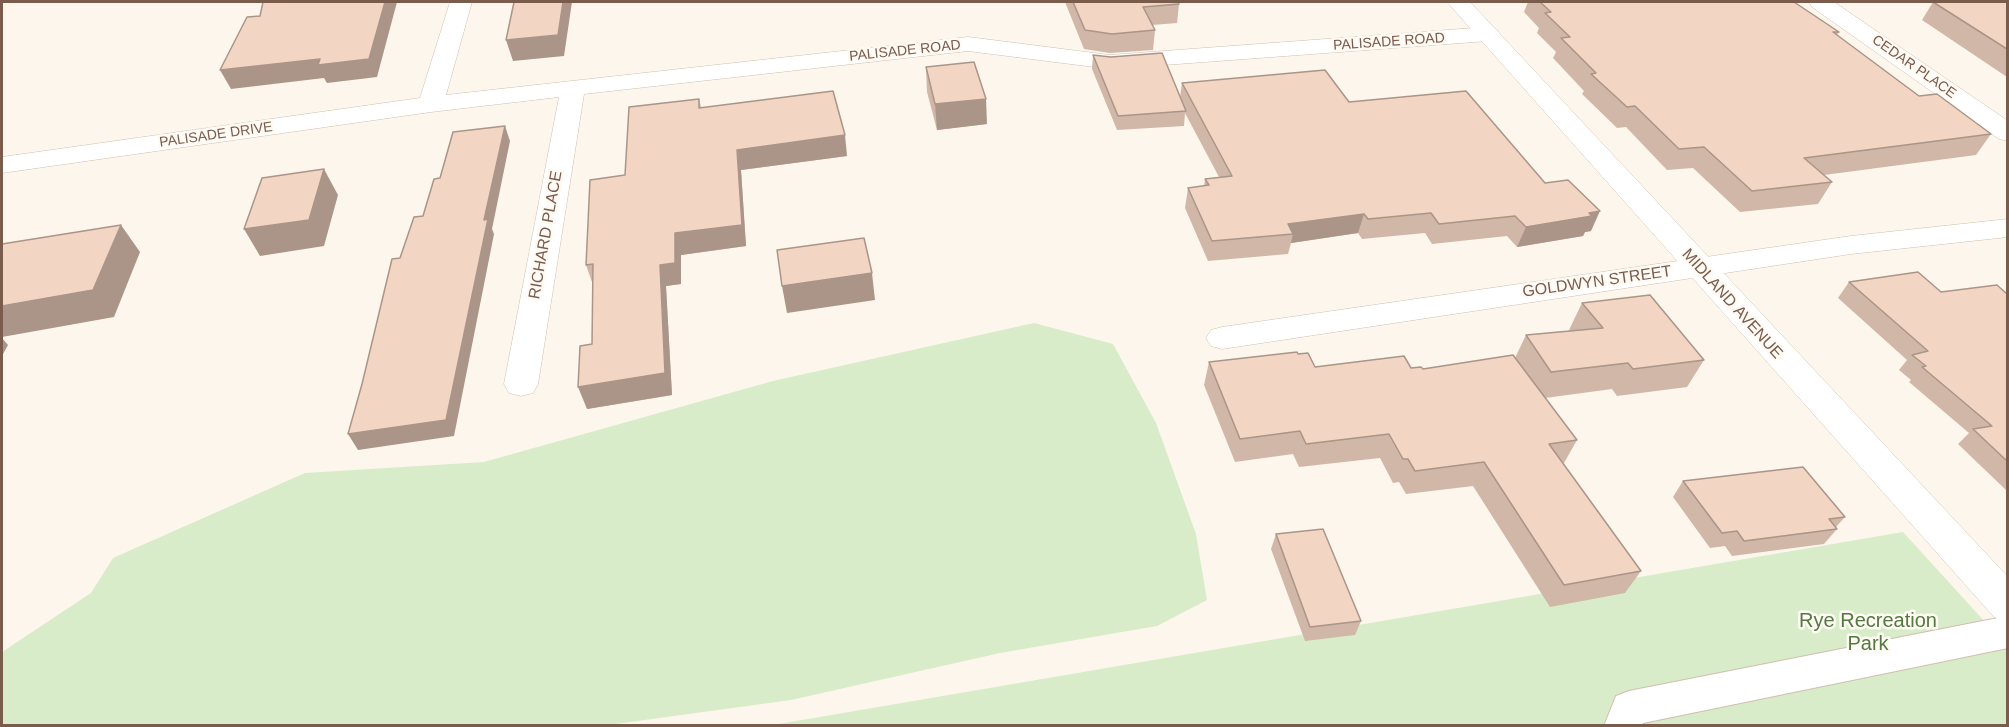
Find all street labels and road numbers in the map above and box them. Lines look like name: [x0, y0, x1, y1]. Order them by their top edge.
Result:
street label: PALISADE ROAD: [1333, 30, 1445, 54]
street label: CEDAR PLACE: [1869, 32, 1959, 102]
street label: PALISADE ROAD: [849, 37, 961, 65]
street label: PALISADE DRIVE: [158, 119, 274, 151]
street label: RICHARD PLACE: [525, 169, 567, 301]
street label: MIDLAND AVENUE: [1678, 245, 1786, 363]
street label: GOLDWYN STREET: [1521, 262, 1673, 302]

